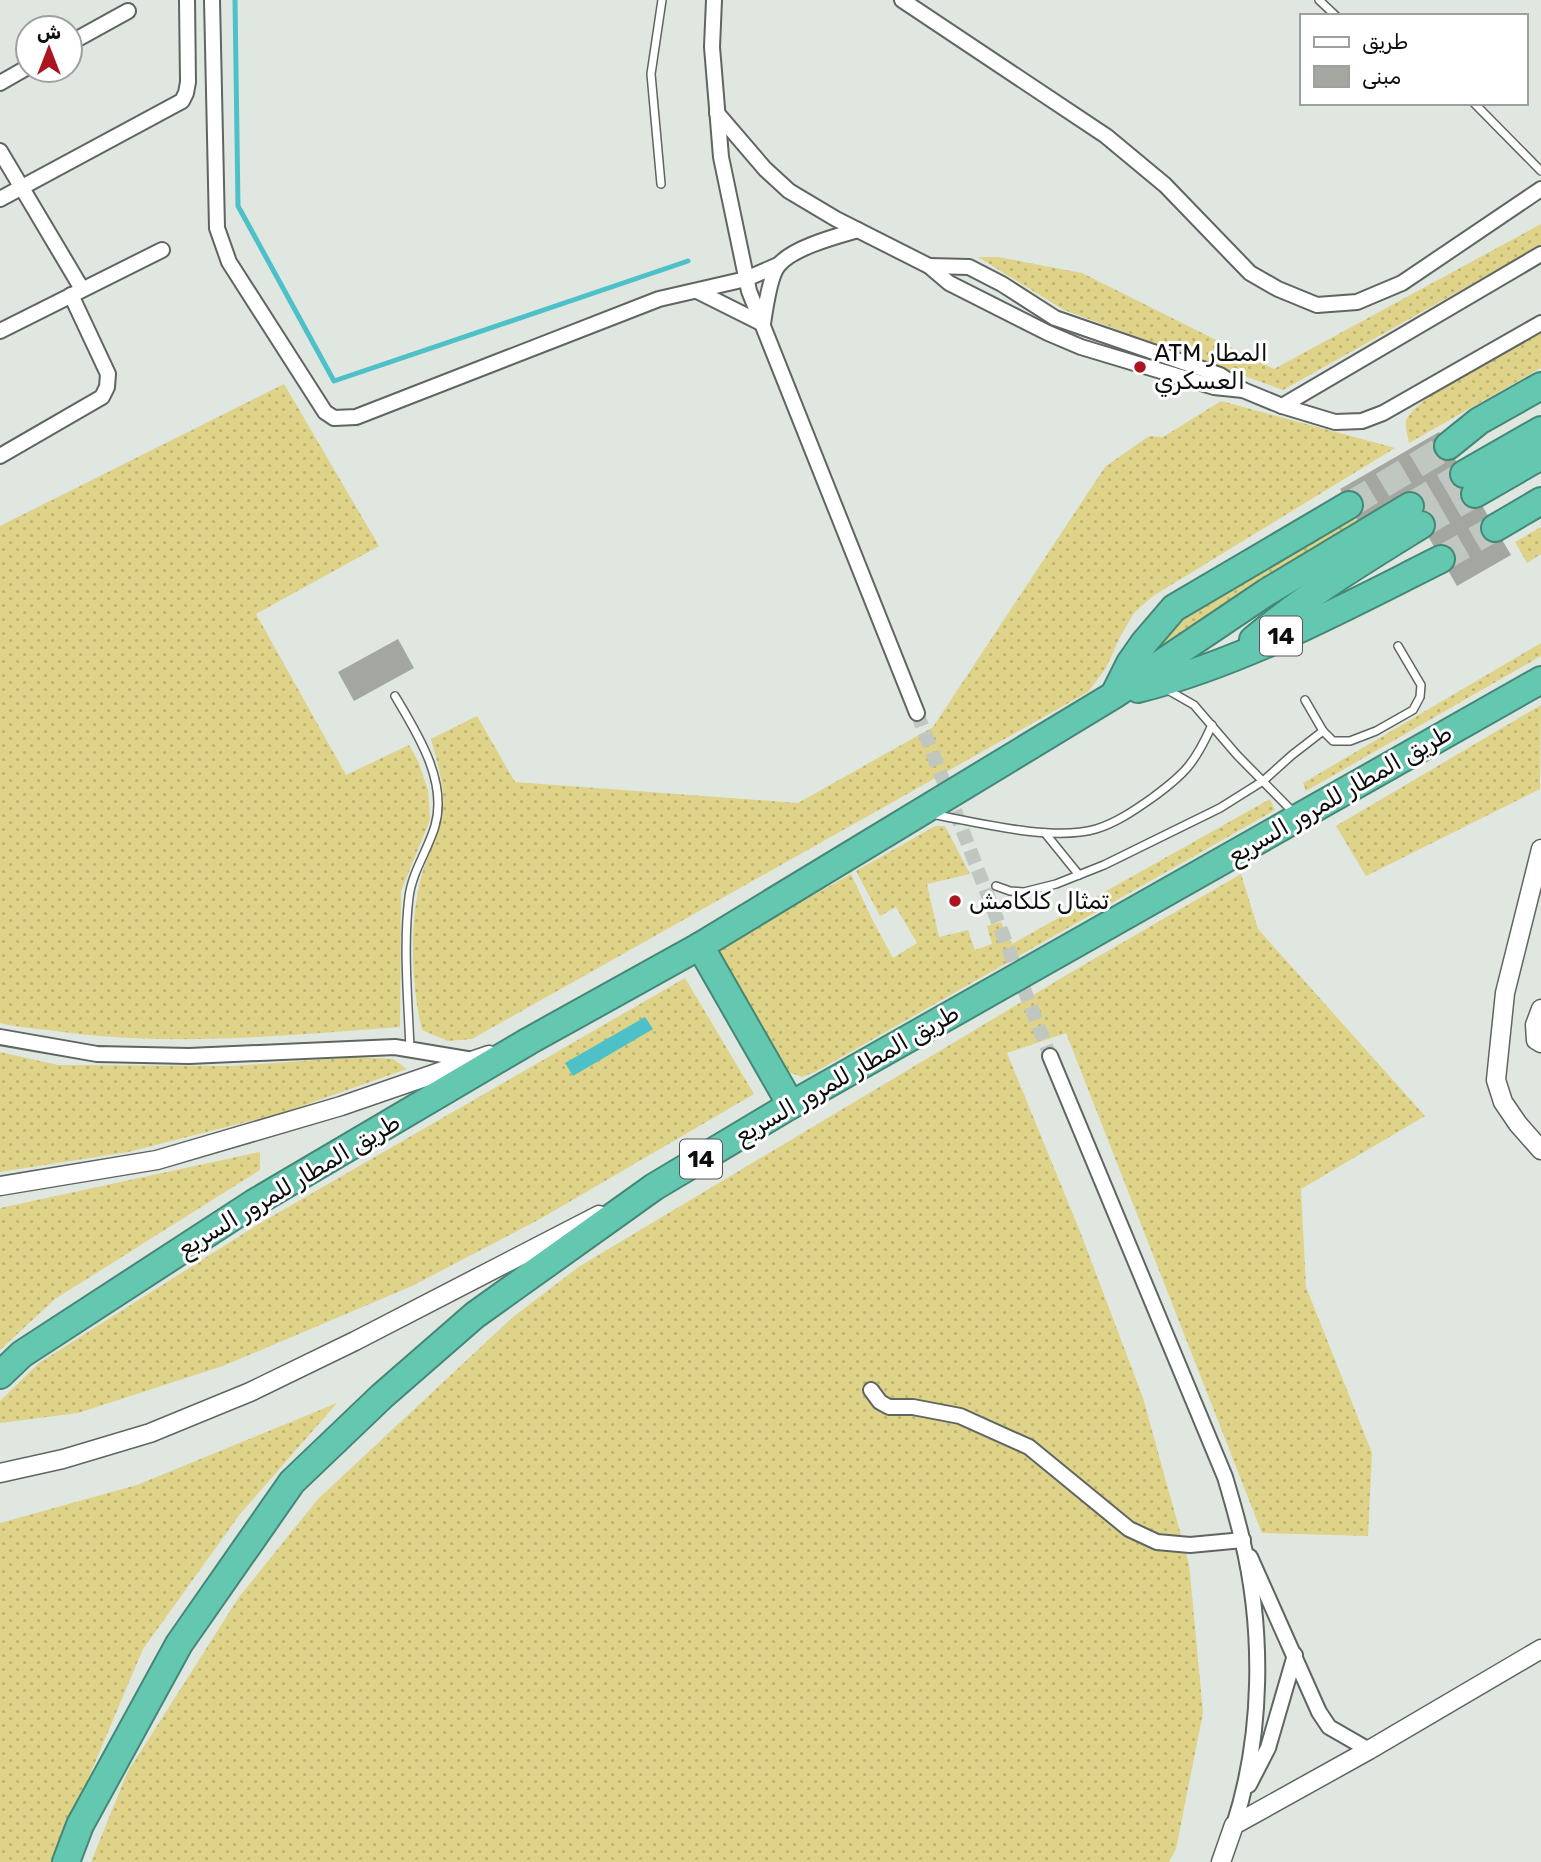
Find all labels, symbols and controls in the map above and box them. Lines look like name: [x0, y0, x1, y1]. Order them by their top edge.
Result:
north arrow: [14, 14, 84, 84]
legend: [1300, 14, 1527, 105]
text: ش: [37, 21, 61, 44]
text: طريق: [1362, 29, 1408, 54]
text: مبنى: [1362, 64, 1401, 89]
place label: ATM المطار العسكري: [1154, 339, 1268, 398]
marker: ATM المطار العسكري: [1132, 359, 1148, 375]
road number: 14: [1260, 616, 1302, 656]
street label: طريق المطار للمرور السريع: [1223, 718, 1458, 872]
place label: تمثال كلكامش: [969, 887, 1109, 915]
marker: تمثال كلكامش: [947, 893, 963, 909]
street label: طريق المطار للمرور السريع: [730, 998, 965, 1152]
street label: طريق المطار للمرور السريع: [173, 1108, 406, 1265]
road number: 14: [680, 1140, 722, 1178]

